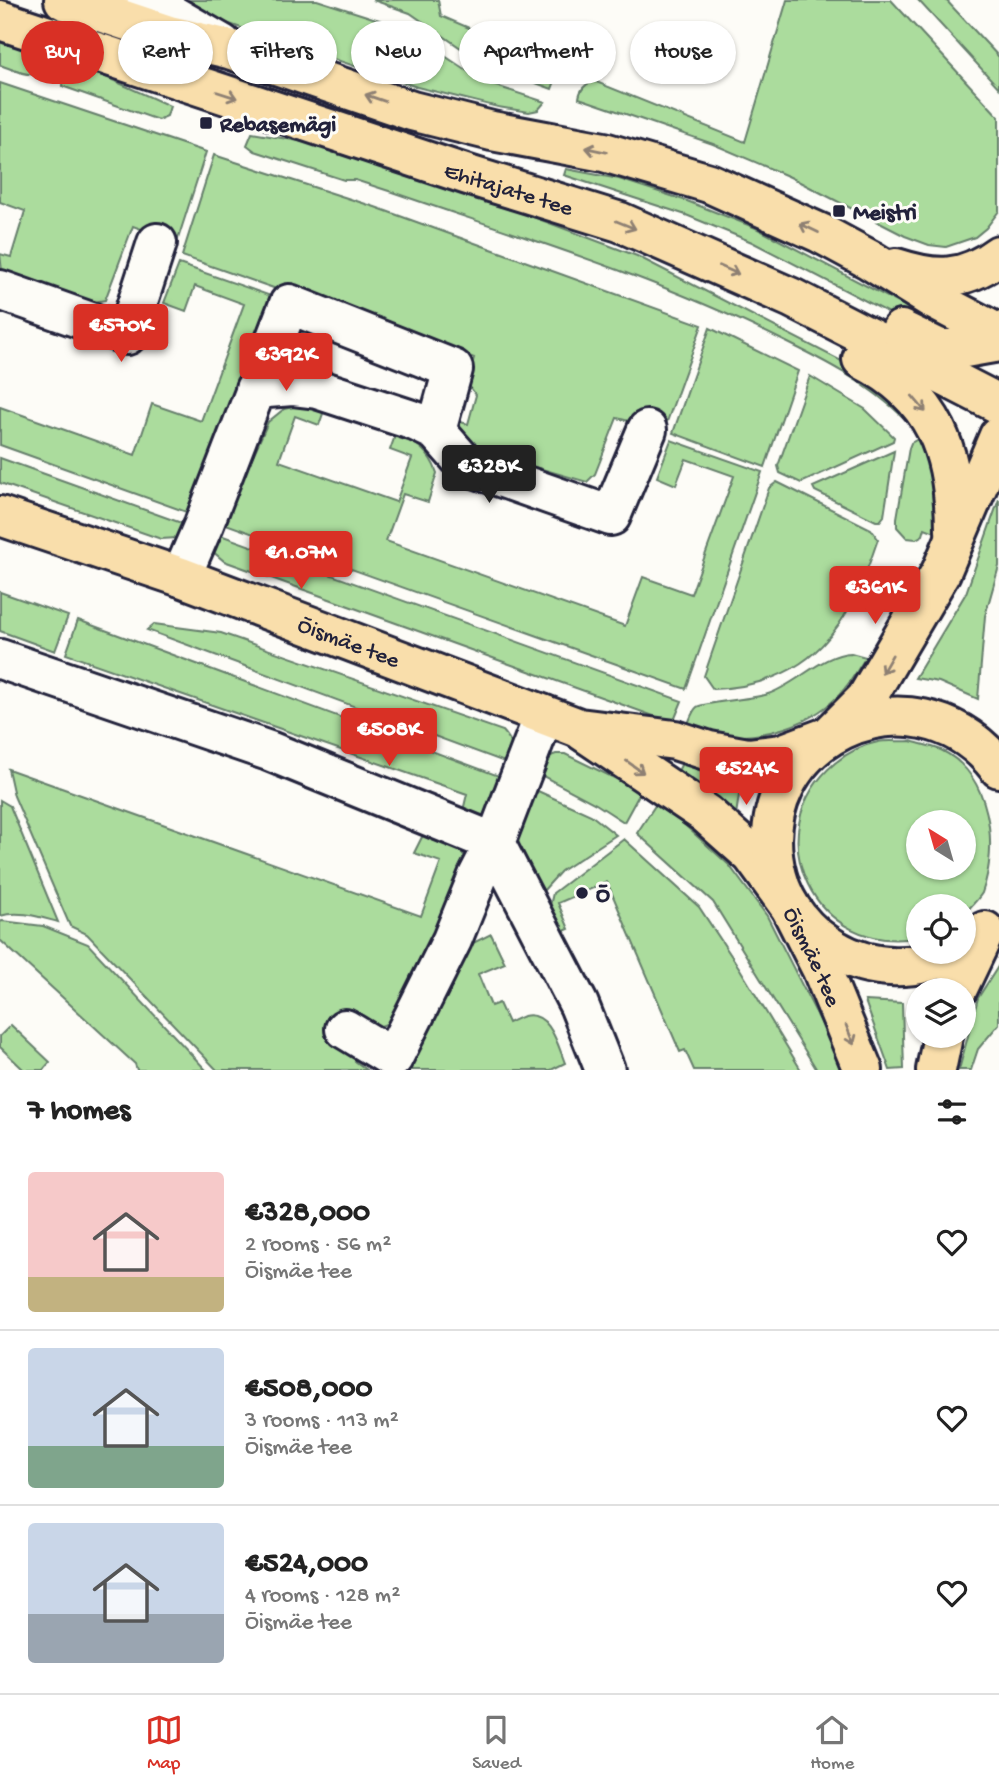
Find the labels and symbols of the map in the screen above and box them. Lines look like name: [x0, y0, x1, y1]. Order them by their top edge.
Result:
one-way arrow: [216, 90, 238, 102]
one-way arrow: [365, 91, 387, 103]
place label: Rebasemägi: [219, 113, 336, 140]
marker: Rebasemägi: [198, 115, 214, 131]
one-way arrow: [585, 143, 608, 157]
street label: Ehitajate tee: [440, 158, 577, 224]
place label: Meistri: [853, 201, 917, 228]
marker: Meistri: [831, 203, 847, 219]
one-way arrow: [615, 220, 637, 233]
one-way arrow: [799, 221, 820, 234]
one-way arrow: [717, 264, 739, 277]
pin: €570K: [72, 304, 170, 364]
pin: €392K: [237, 334, 335, 393]
one-way arrow: [911, 394, 927, 412]
pin: €328K: [440, 446, 538, 505]
pin: €1.07M: [244, 532, 358, 591]
pin: €361K: [826, 566, 924, 626]
street label: Õismäe tee: [293, 613, 404, 676]
one-way arrow: [880, 654, 894, 674]
pin: €508K: [340, 708, 438, 768]
pin: €524K: [697, 748, 795, 807]
one-way arrow: [625, 760, 644, 774]
north arrow: [906, 810, 976, 880]
place label: Õ: [596, 883, 610, 910]
marker: Õ: [574, 885, 590, 901]
street label: Õismäe tee: [775, 903, 846, 1012]
one-way arrow: [845, 1024, 858, 1046]

